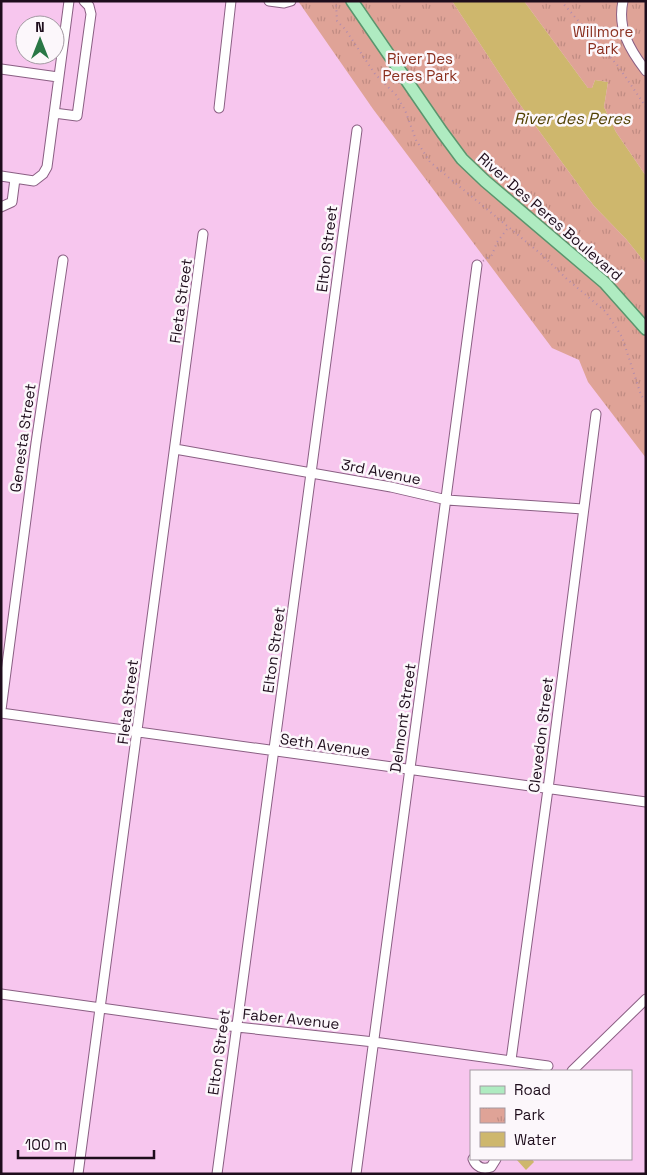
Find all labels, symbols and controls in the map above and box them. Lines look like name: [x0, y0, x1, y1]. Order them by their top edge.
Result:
north arrow: [15, 15, 65, 65]
text: N: [35, 18, 45, 36]
park label: Willmore Park: [573, 22, 633, 58]
park label: River Des Peres Park: [383, 49, 457, 85]
water label: River des Peres: [514, 108, 631, 129]
street label: River Des Peres Boulevard: [474, 149, 627, 285]
street label: Elton Street: [312, 205, 341, 293]
street label: Fleta Street: [165, 257, 196, 345]
street label: Genesta Street: [5, 382, 40, 494]
street label: 3rd Avenue: [340, 454, 423, 489]
street label: Elton Street: [258, 605, 289, 694]
street label: Fleta Street: [113, 658, 142, 746]
street label: Delmont Street: [385, 662, 420, 774]
street label: Clevedon Street: [524, 676, 557, 794]
street label: Seth Avenue: [279, 729, 371, 760]
street label: Faber Avenue: [242, 1004, 341, 1033]
street label: Elton Street: [203, 1007, 234, 1096]
legend: [470, 1070, 632, 1160]
text: Road: [514, 1080, 551, 1099]
text: Park: [514, 1105, 545, 1124]
scale bar: [18, 1128, 154, 1160]
text: Water: [514, 1130, 557, 1149]
text: 100 m: [25, 1135, 67, 1154]

